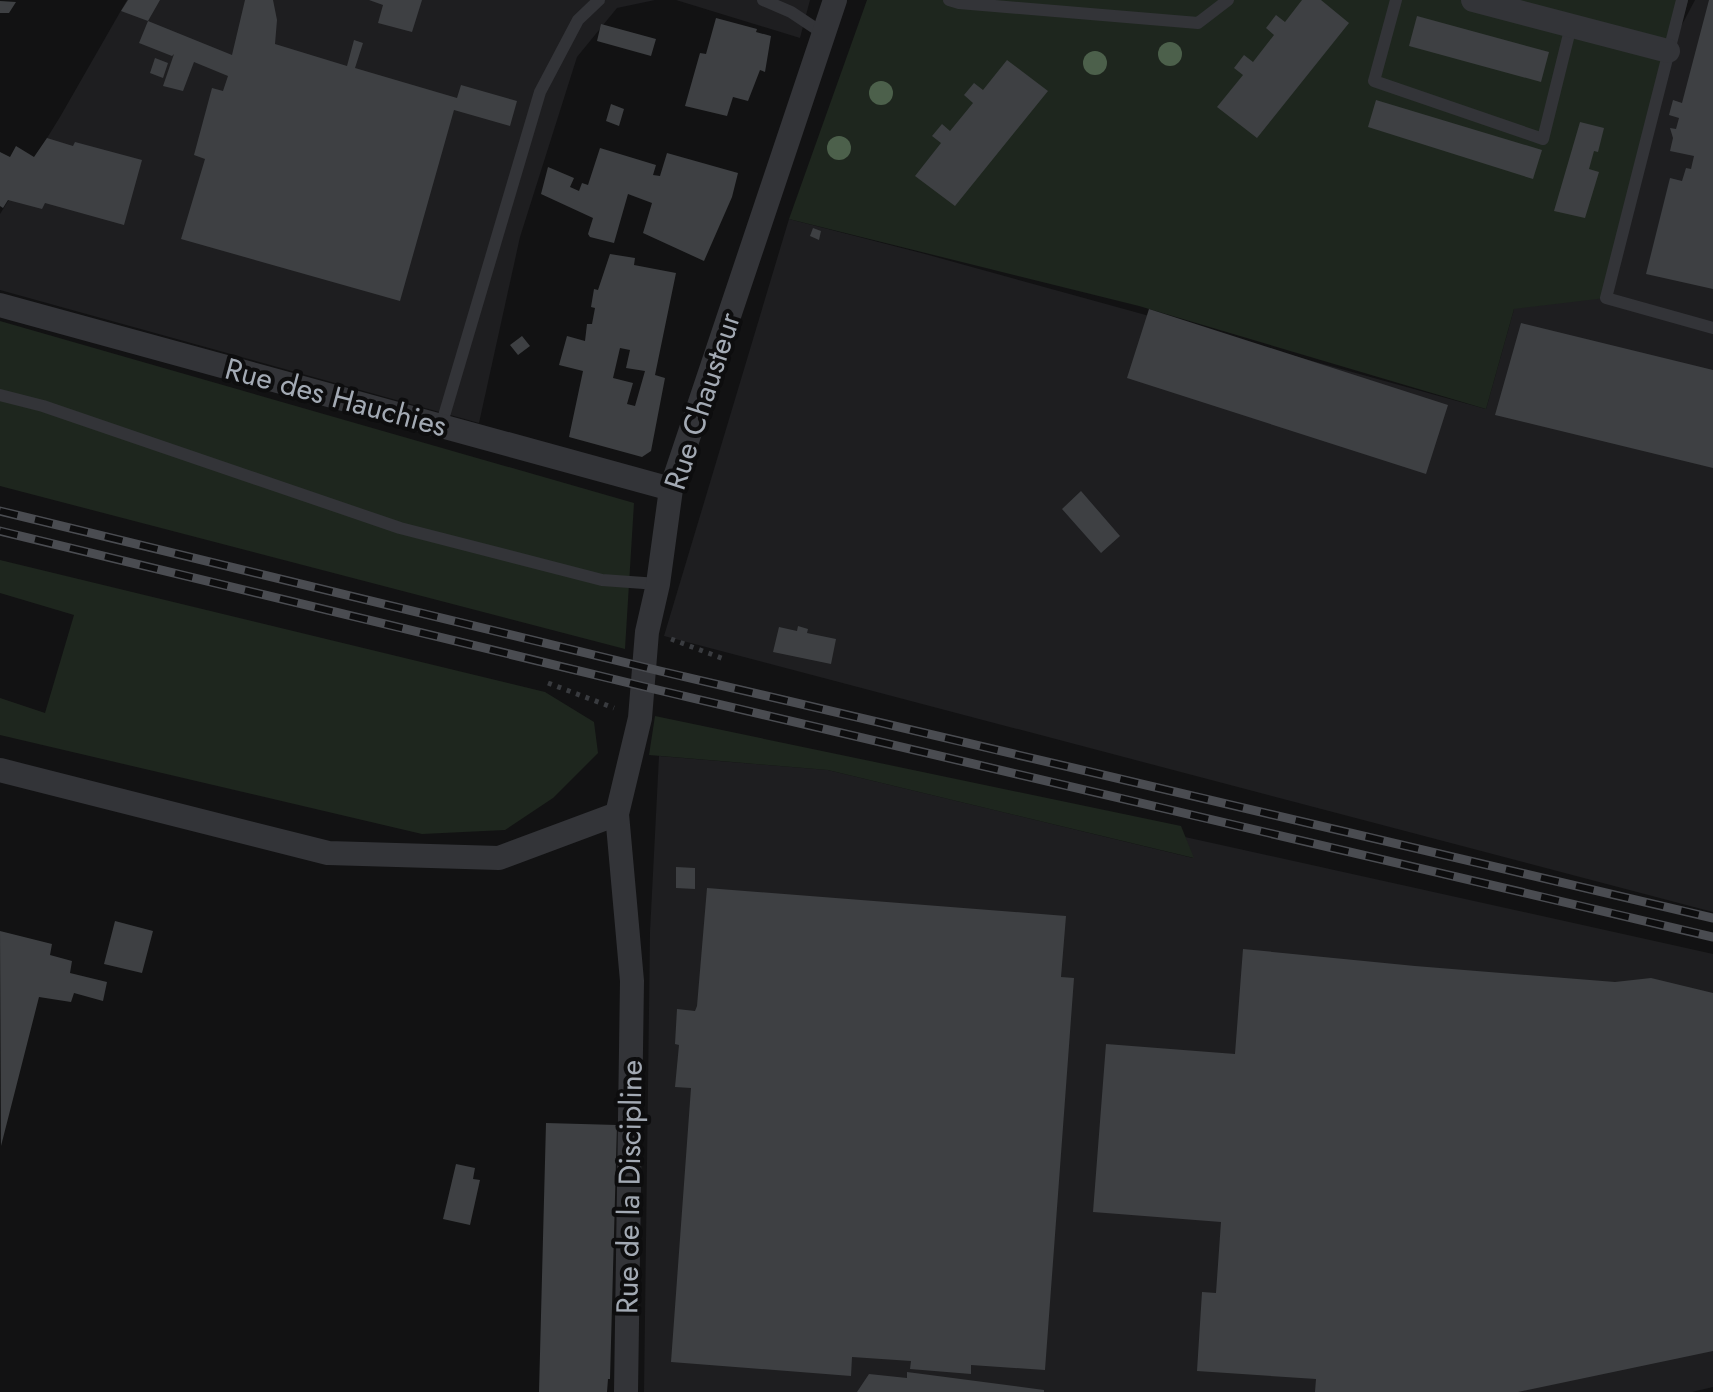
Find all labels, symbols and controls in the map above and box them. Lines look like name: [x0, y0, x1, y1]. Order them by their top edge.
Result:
street label: Rue Chausteur: [653, 306, 751, 495]
street label: Rue des Hauchies: [220, 347, 452, 447]
street label: Rue de la Discipline: [605, 1059, 653, 1315]

